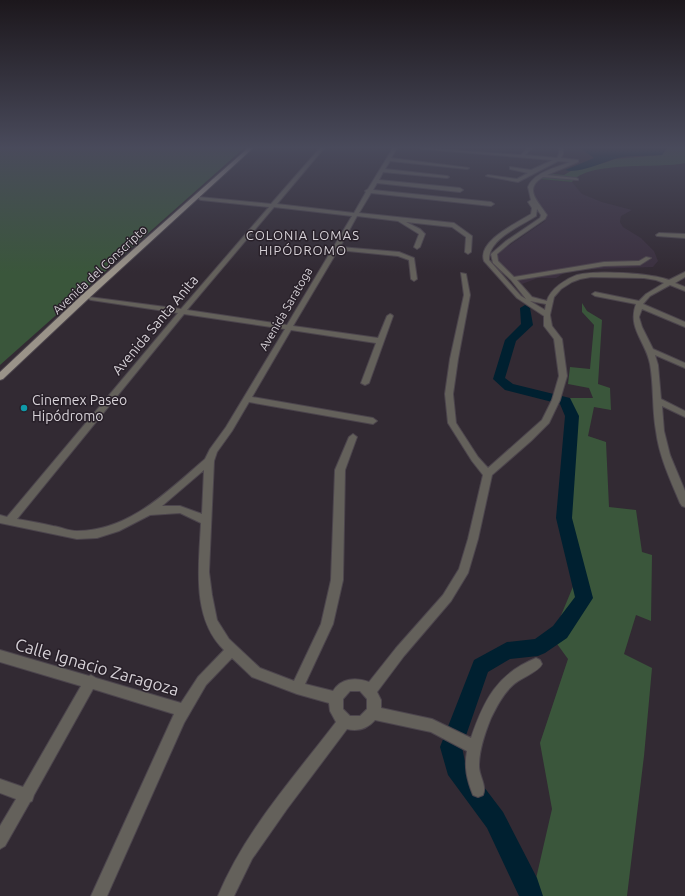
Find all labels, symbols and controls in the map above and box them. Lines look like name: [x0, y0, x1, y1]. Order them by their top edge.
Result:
street label: Avenida del Conscripto: [50, 223, 149, 317]
district label: COLONIA LOMAS HIPÓDROMO: [246, 228, 360, 257]
street label: Avenida Saratoga: [256, 265, 315, 353]
street label: Avenida Santa Anita: [109, 272, 201, 378]
place label: Cinemex Paseo Hipódromo: [32, 392, 127, 424]
marker: Cinemex Paseo Hipódromo: [19, 403, 29, 413]
street label: Calle Ignacio Zaragoza: [13, 634, 181, 699]

